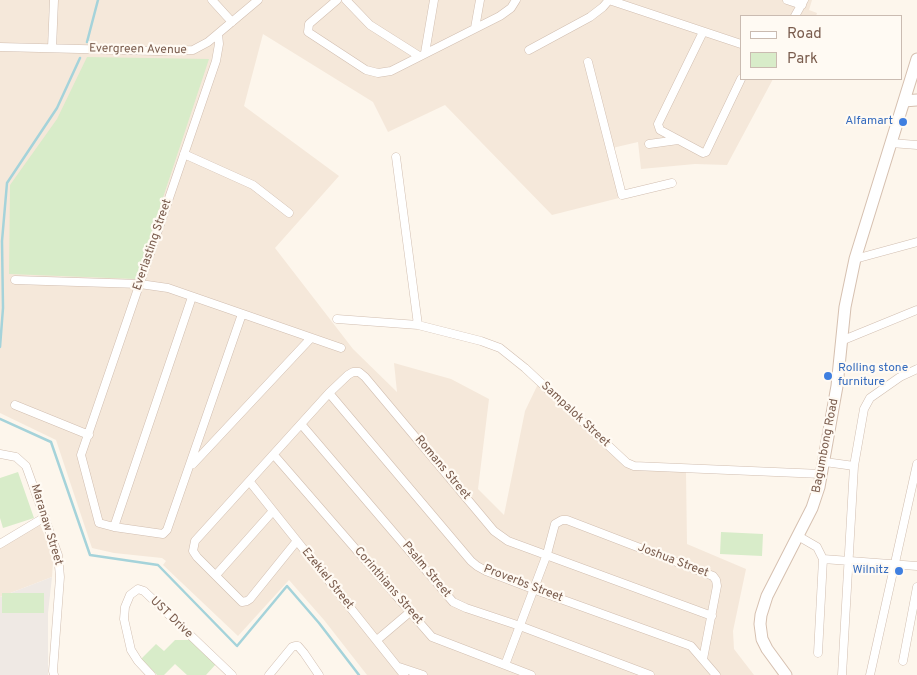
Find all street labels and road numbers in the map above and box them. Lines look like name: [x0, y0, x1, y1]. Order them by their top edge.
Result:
street label: Evergreen Avenue: [89, 42, 187, 58]
street label: Everlasting Street: [131, 197, 175, 293]
street label: Sampalok Street: [537, 379, 613, 451]
street label: Bagumbong Road: [810, 397, 842, 495]
street label: Romans Street: [411, 433, 473, 503]
street label: Maranaw Street: [27, 483, 65, 567]
street label: Psalm Street: [398, 539, 454, 601]
street label: Joshua Street: [636, 541, 710, 581]
street label: Corinthians Street: [351, 544, 425, 628]
street label: Ezekiel Street: [298, 546, 356, 612]
street label: Proverbs Street: [481, 562, 565, 606]
street label: UST Drive: [147, 594, 195, 642]

